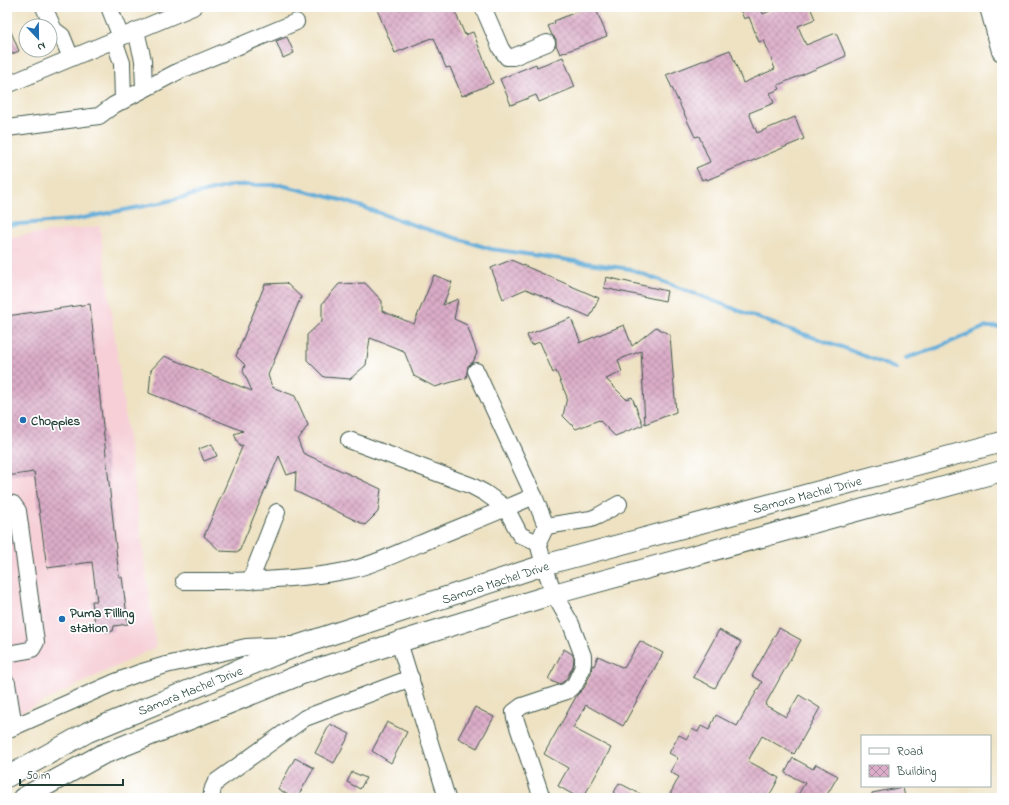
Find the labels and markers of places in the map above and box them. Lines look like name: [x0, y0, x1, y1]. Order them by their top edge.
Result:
place label: Choppies: [31, 412, 80, 431]
marker: Choppies: [18, 415, 28, 425]
place label: Puma Filling station: [70, 604, 134, 638]
marker: Puma Filling station: [57, 614, 67, 624]

